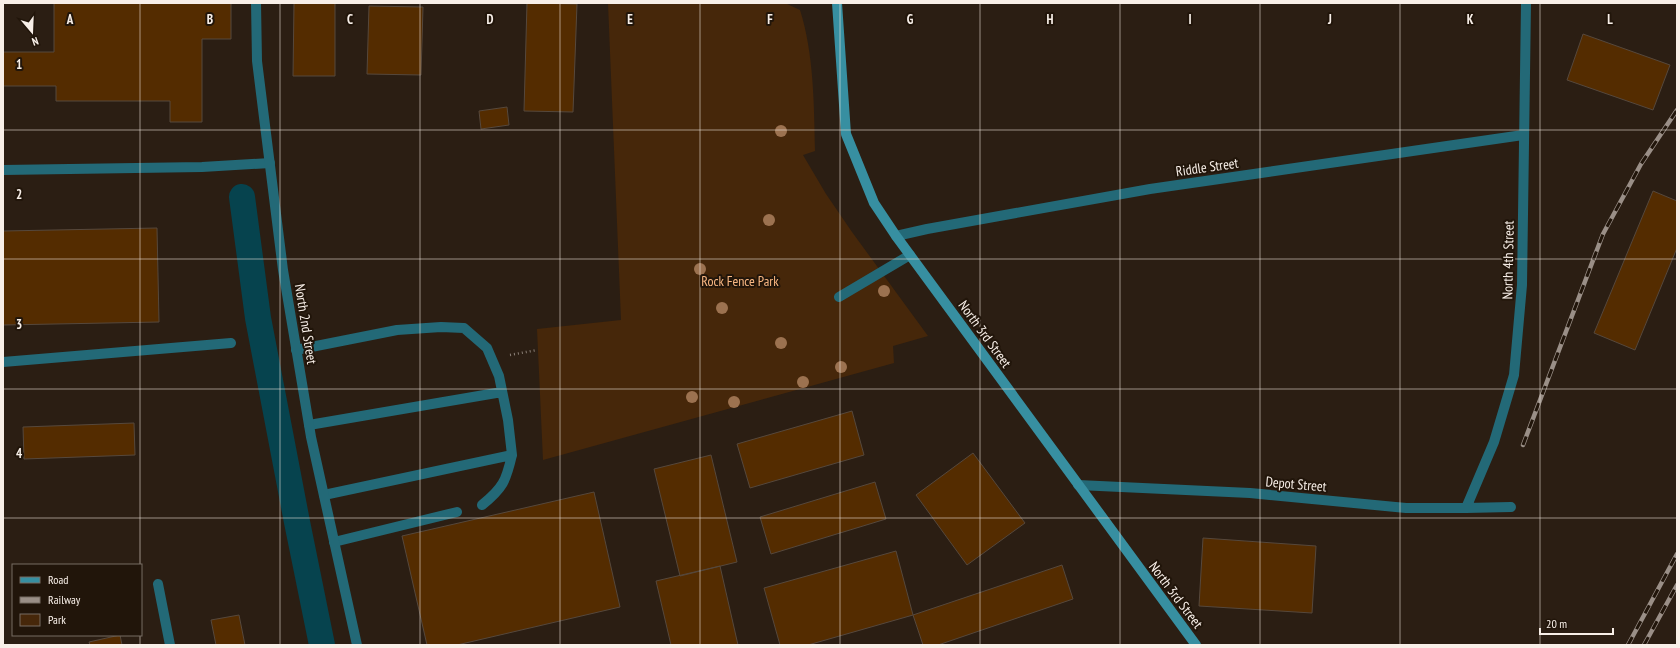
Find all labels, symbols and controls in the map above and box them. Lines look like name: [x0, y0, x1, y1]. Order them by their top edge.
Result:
text: A: [66, 11, 74, 28]
text: B: [207, 11, 213, 28]
text: C: [347, 11, 353, 28]
text: D: [487, 11, 494, 28]
text: E: [627, 11, 633, 28]
text: F: [767, 11, 773, 28]
text: G: [907, 11, 914, 28]
text: H: [1047, 11, 1054, 28]
text: I: [1188, 11, 1192, 28]
text: J: [1327, 11, 1332, 28]
text: K: [1467, 11, 1474, 28]
text: L: [1607, 11, 1613, 28]
north arrow: [12, 12, 52, 52]
text: N: [30, 34, 40, 49]
text: 1: [16, 56, 22, 73]
street label: Riddle Street: [1175, 154, 1240, 180]
text: 2: [16, 186, 22, 203]
street label: North 4th Street: [1498, 220, 1518, 300]
park label: Rock Fence Park: [701, 272, 779, 290]
street label: North 2nd Street: [291, 282, 321, 366]
street label: North 3rd Street: [955, 297, 1016, 371]
text: 3: [16, 316, 22, 333]
text: 4: [16, 445, 23, 462]
street label: Depot Street: [1265, 472, 1327, 496]
street label: North 3rd Street: [1145, 558, 1207, 632]
legend: [12, 564, 142, 636]
text: Road: [48, 572, 68, 587]
text: Railway: [48, 592, 81, 607]
scale bar: [1540, 610, 1613, 636]
text: Park: [48, 612, 66, 627]
text: 20 m: [1546, 616, 1567, 631]

